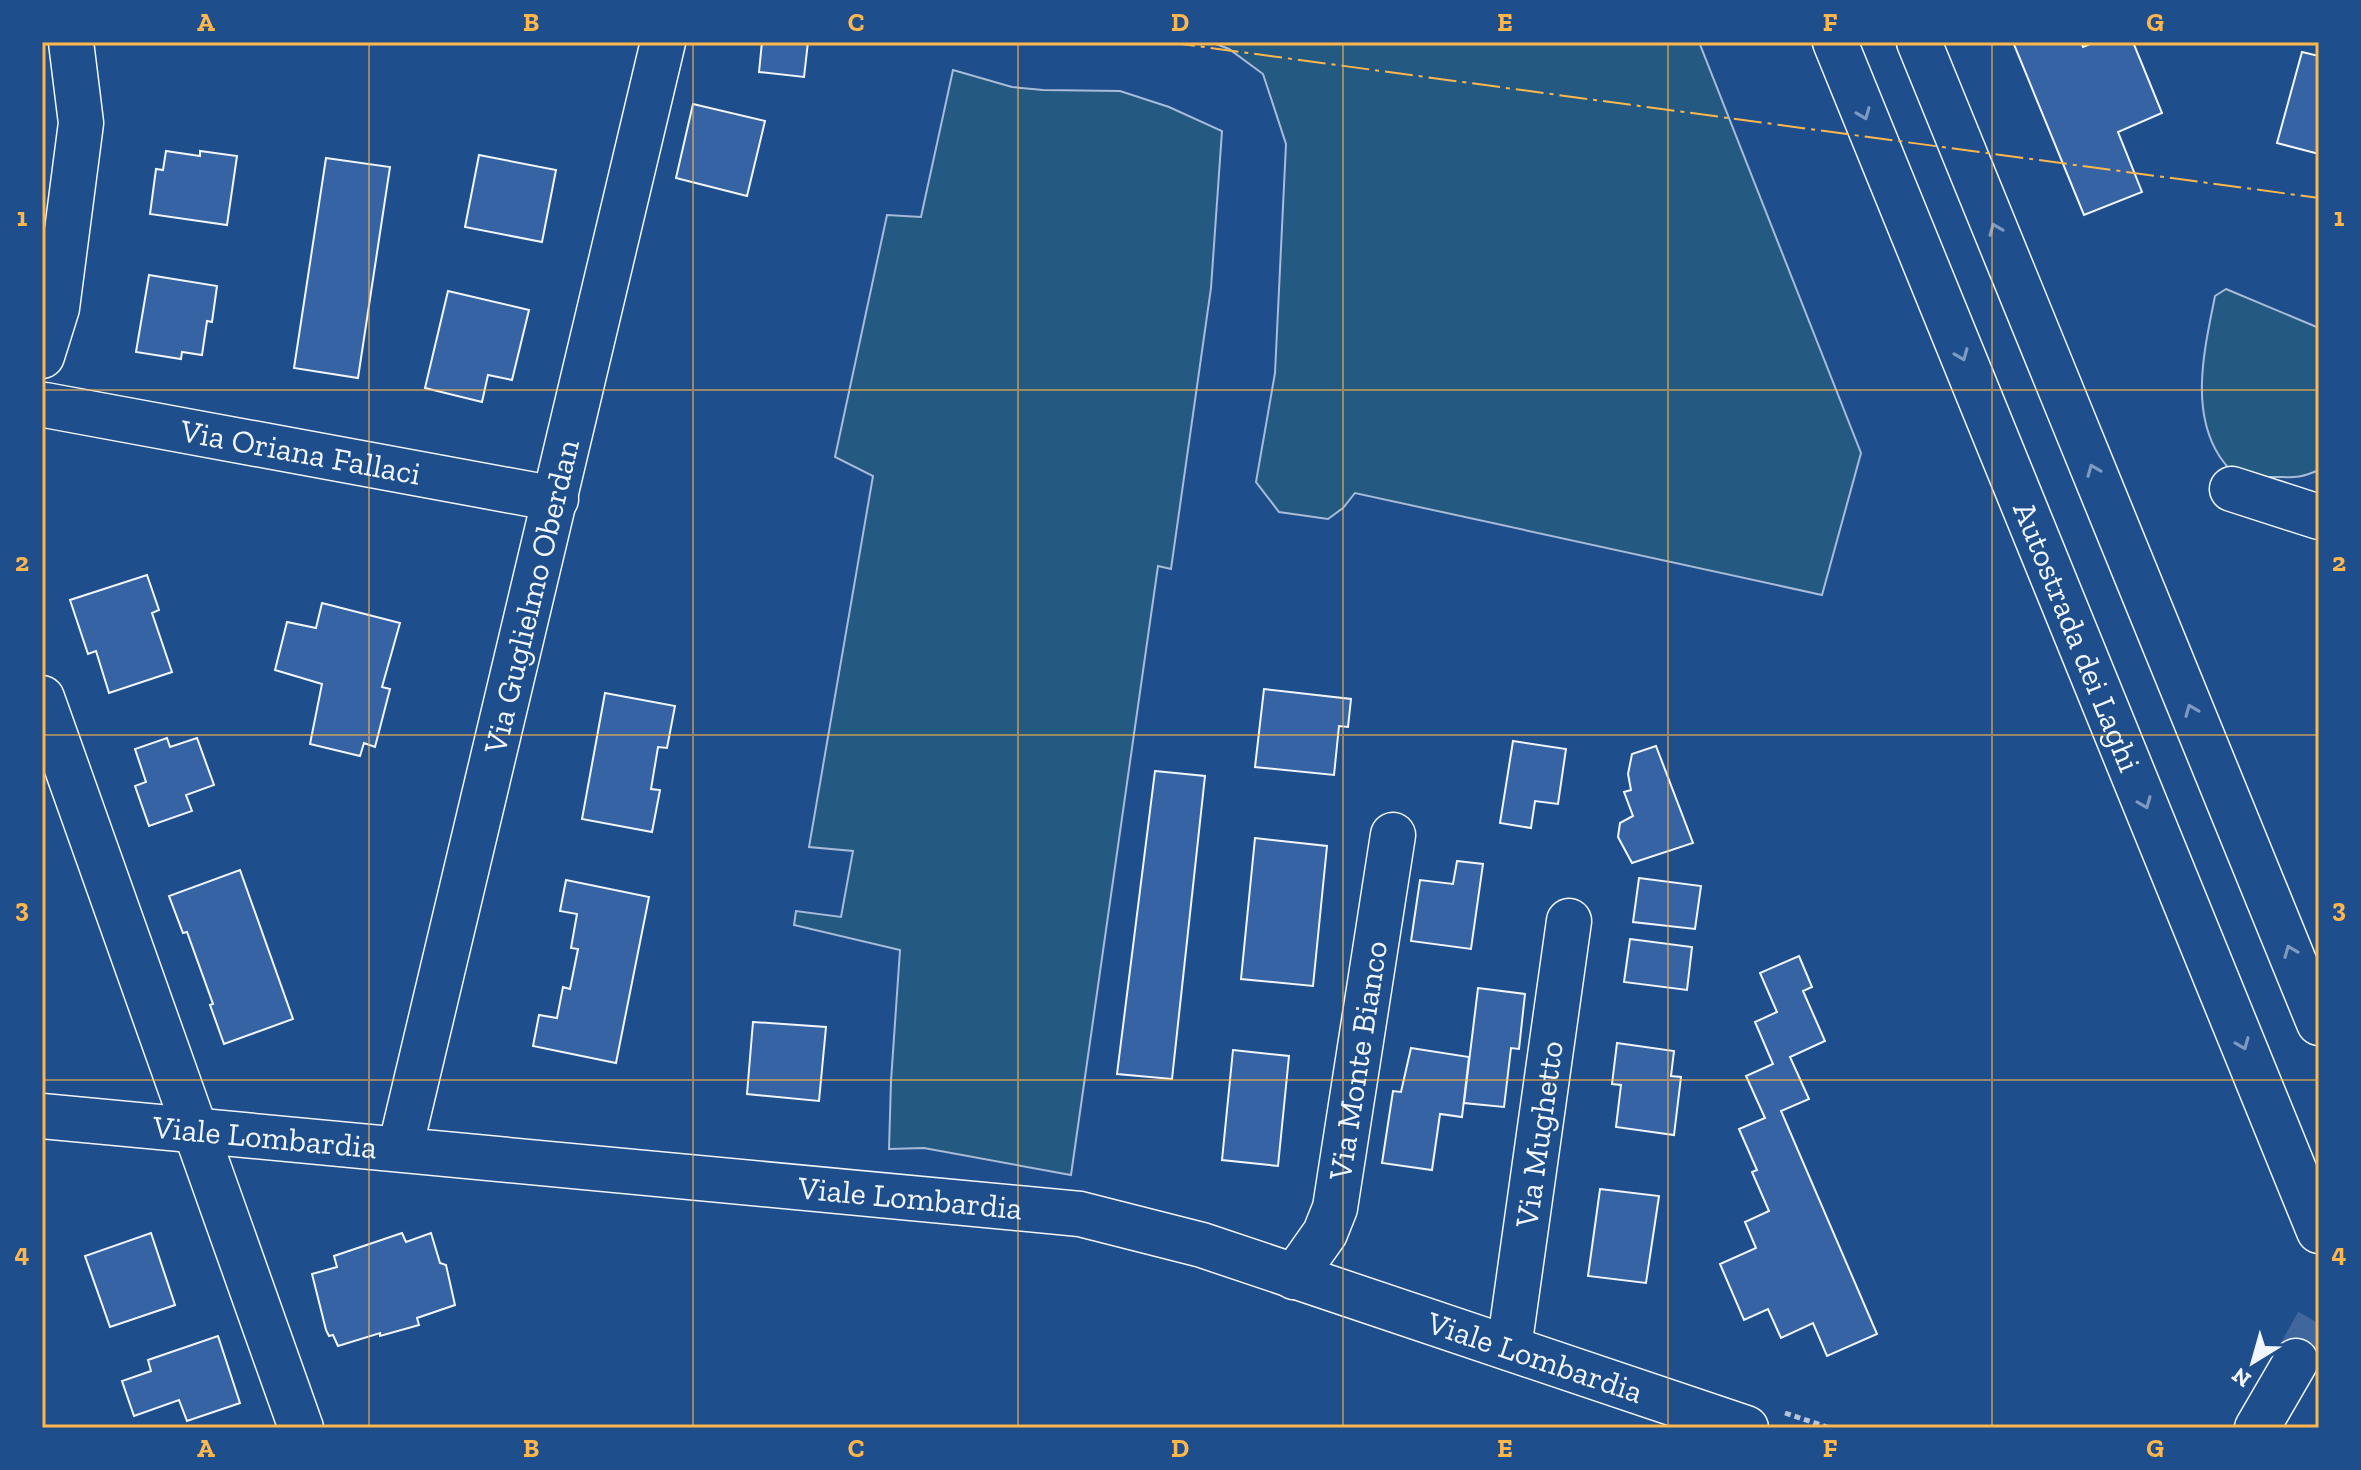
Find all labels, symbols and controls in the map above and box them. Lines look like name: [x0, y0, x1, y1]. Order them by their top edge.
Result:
text: A: [197, 6, 215, 38]
text: B: [523, 6, 539, 38]
text: C: [848, 6, 864, 38]
text: D: [1171, 6, 1189, 38]
text: E: [1497, 6, 1513, 38]
text: F: [1823, 6, 1838, 38]
text: G: [2146, 6, 2164, 38]
one-way arrow: [1855, 106, 1871, 120]
text: 1: [17, 201, 28, 233]
text: 1: [2334, 201, 2345, 233]
one-way arrow: [1988, 223, 2005, 237]
one-way arrow: [1953, 347, 1969, 361]
street label: Via Oriana Fallaci: [177, 411, 424, 493]
street label: Via Guglielmo Oberdan: [475, 435, 587, 758]
one-way arrow: [2087, 464, 2103, 478]
street label: Autostrada dei Laghi: [2005, 496, 2149, 777]
text: 2: [15, 546, 29, 578]
text: 2: [2332, 546, 2346, 578]
one-way arrow: [2185, 704, 2201, 718]
one-way arrow: [2135, 795, 2152, 809]
text: 3: [15, 892, 29, 924]
text: 3: [2332, 892, 2346, 924]
street label: Via Monte Bianco: [1320, 938, 1395, 1184]
one-way arrow: [2283, 945, 2299, 959]
one-way arrow: [2233, 1036, 2250, 1050]
street label: Via Mughetto: [1507, 1038, 1571, 1231]
street label: Viale Lombardia: [150, 1107, 379, 1167]
street label: Viale Lombardia: [795, 1168, 1024, 1227]
text: 4: [15, 1237, 30, 1269]
text: 4: [2332, 1237, 2347, 1269]
street label: Viale Lombardia: [1422, 1303, 1648, 1411]
north arrow: [2213, 1322, 2293, 1402]
text: N: [2226, 1362, 2256, 1393]
text: A: [197, 1432, 215, 1464]
text: B: [523, 1432, 539, 1464]
text: C: [848, 1432, 864, 1464]
text: D: [1171, 1432, 1189, 1464]
text: E: [1497, 1432, 1513, 1464]
text: F: [1823, 1432, 1838, 1464]
text: G: [2146, 1432, 2164, 1464]

